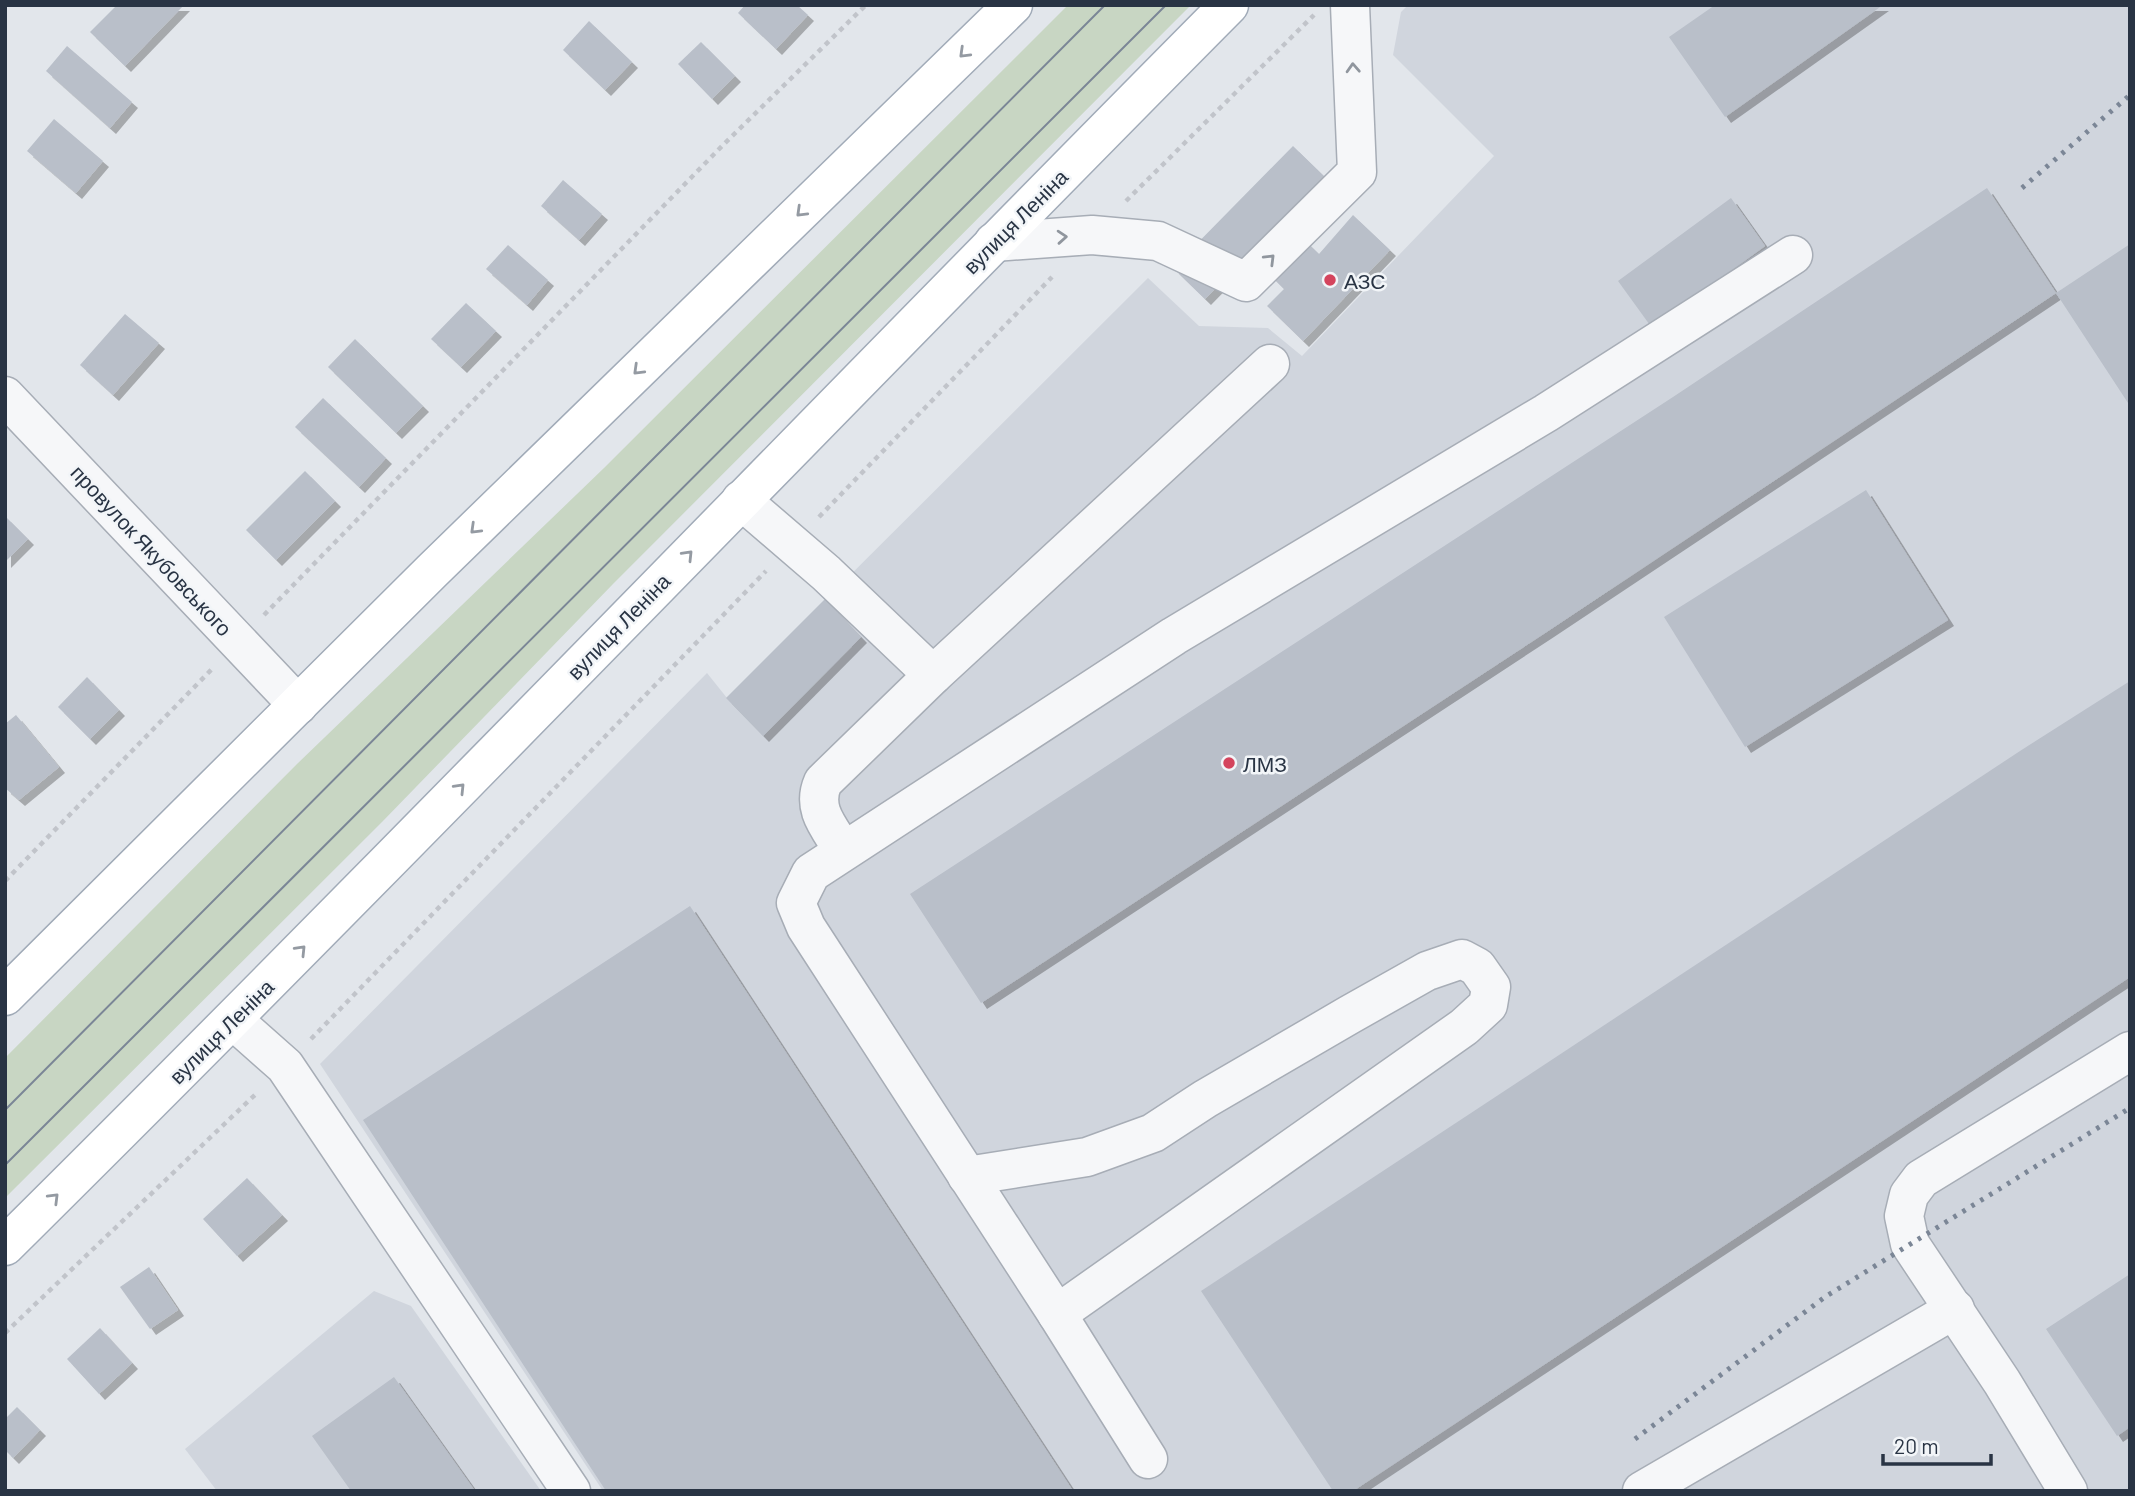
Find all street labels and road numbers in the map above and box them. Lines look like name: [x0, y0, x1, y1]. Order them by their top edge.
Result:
street label: вулиця Леніна: [958, 163, 1073, 278]
street label: провулок Якубовського: [66, 459, 238, 641]
street label: вулиця Леніна: [561, 568, 675, 684]
street label: вулиця Леніна: [164, 973, 279, 1088]

